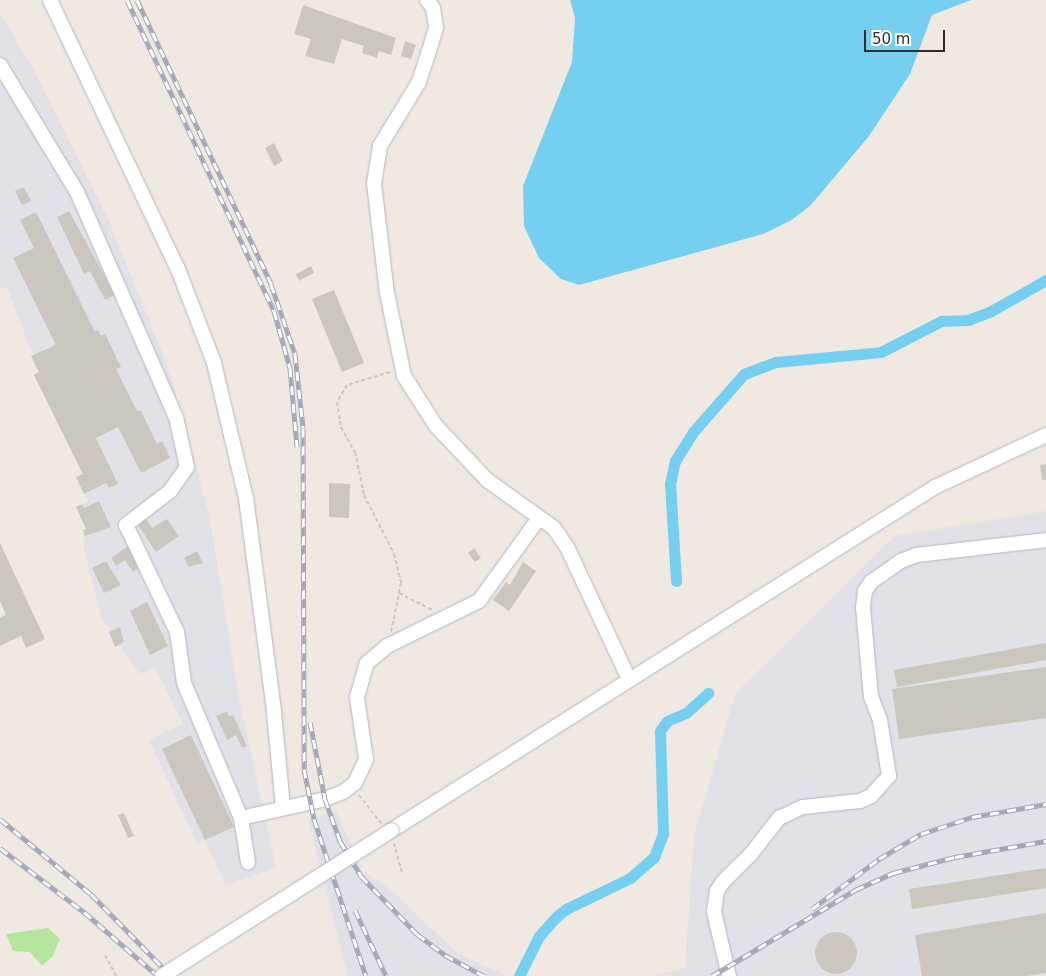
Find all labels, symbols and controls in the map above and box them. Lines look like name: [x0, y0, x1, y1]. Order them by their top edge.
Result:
scale bar: [866, 20, 947, 52]
text: 50 m: [872, 30, 910, 48]

